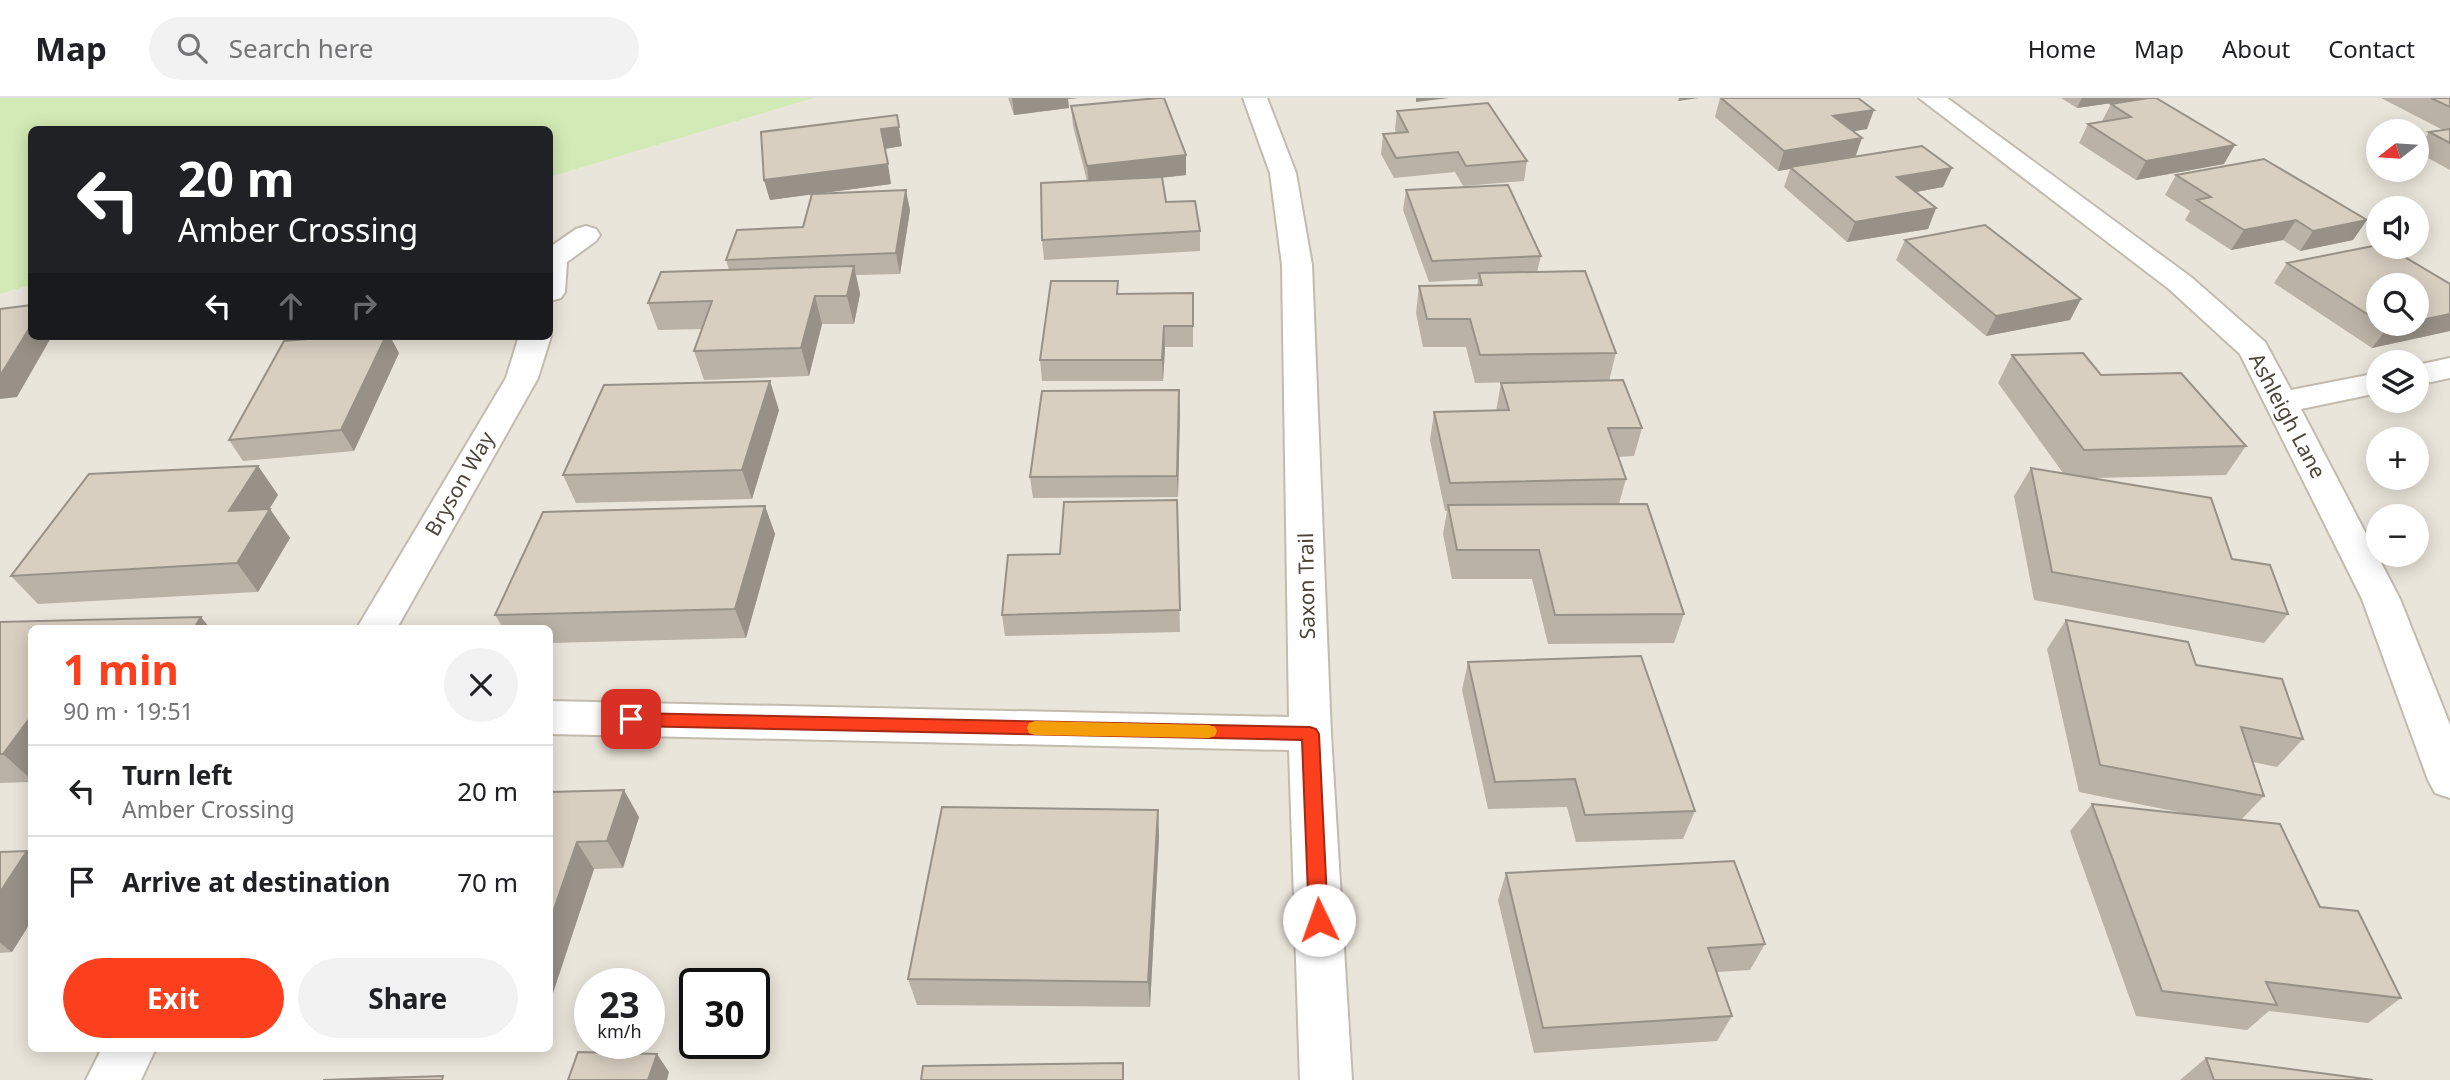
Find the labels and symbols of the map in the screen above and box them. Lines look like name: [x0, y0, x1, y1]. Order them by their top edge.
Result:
north arrow: [2366, 119, 2429, 182]
street label: Ashleigh Lane: [2243, 348, 2333, 483]
street label: Bryson Way: [418, 426, 500, 541]
street label: Saxon Trail: [1291, 532, 1321, 640]
pin: [601, 689, 661, 749]
position arrow: [1282, 883, 1356, 957]
speed limit sign: 30: [679, 968, 770, 1059]

